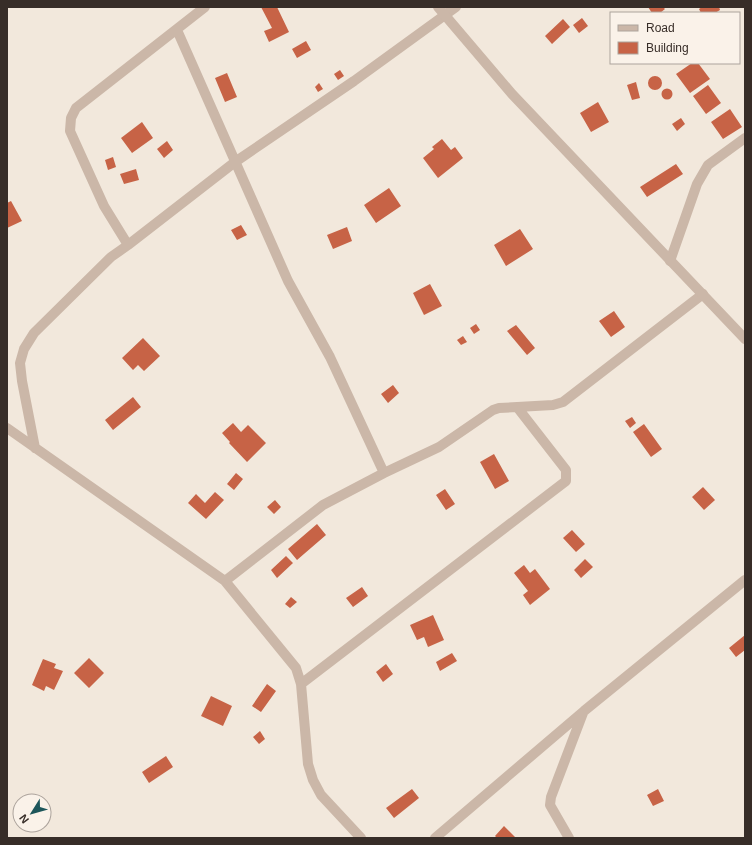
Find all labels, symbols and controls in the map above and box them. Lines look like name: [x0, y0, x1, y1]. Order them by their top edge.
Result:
legend: [610, 12, 740, 64]
text: Road: [646, 21, 675, 35]
text: Building: [646, 41, 689, 55]
north arrow: [12, 793, 52, 833]
text: N: [17, 812, 31, 826]

